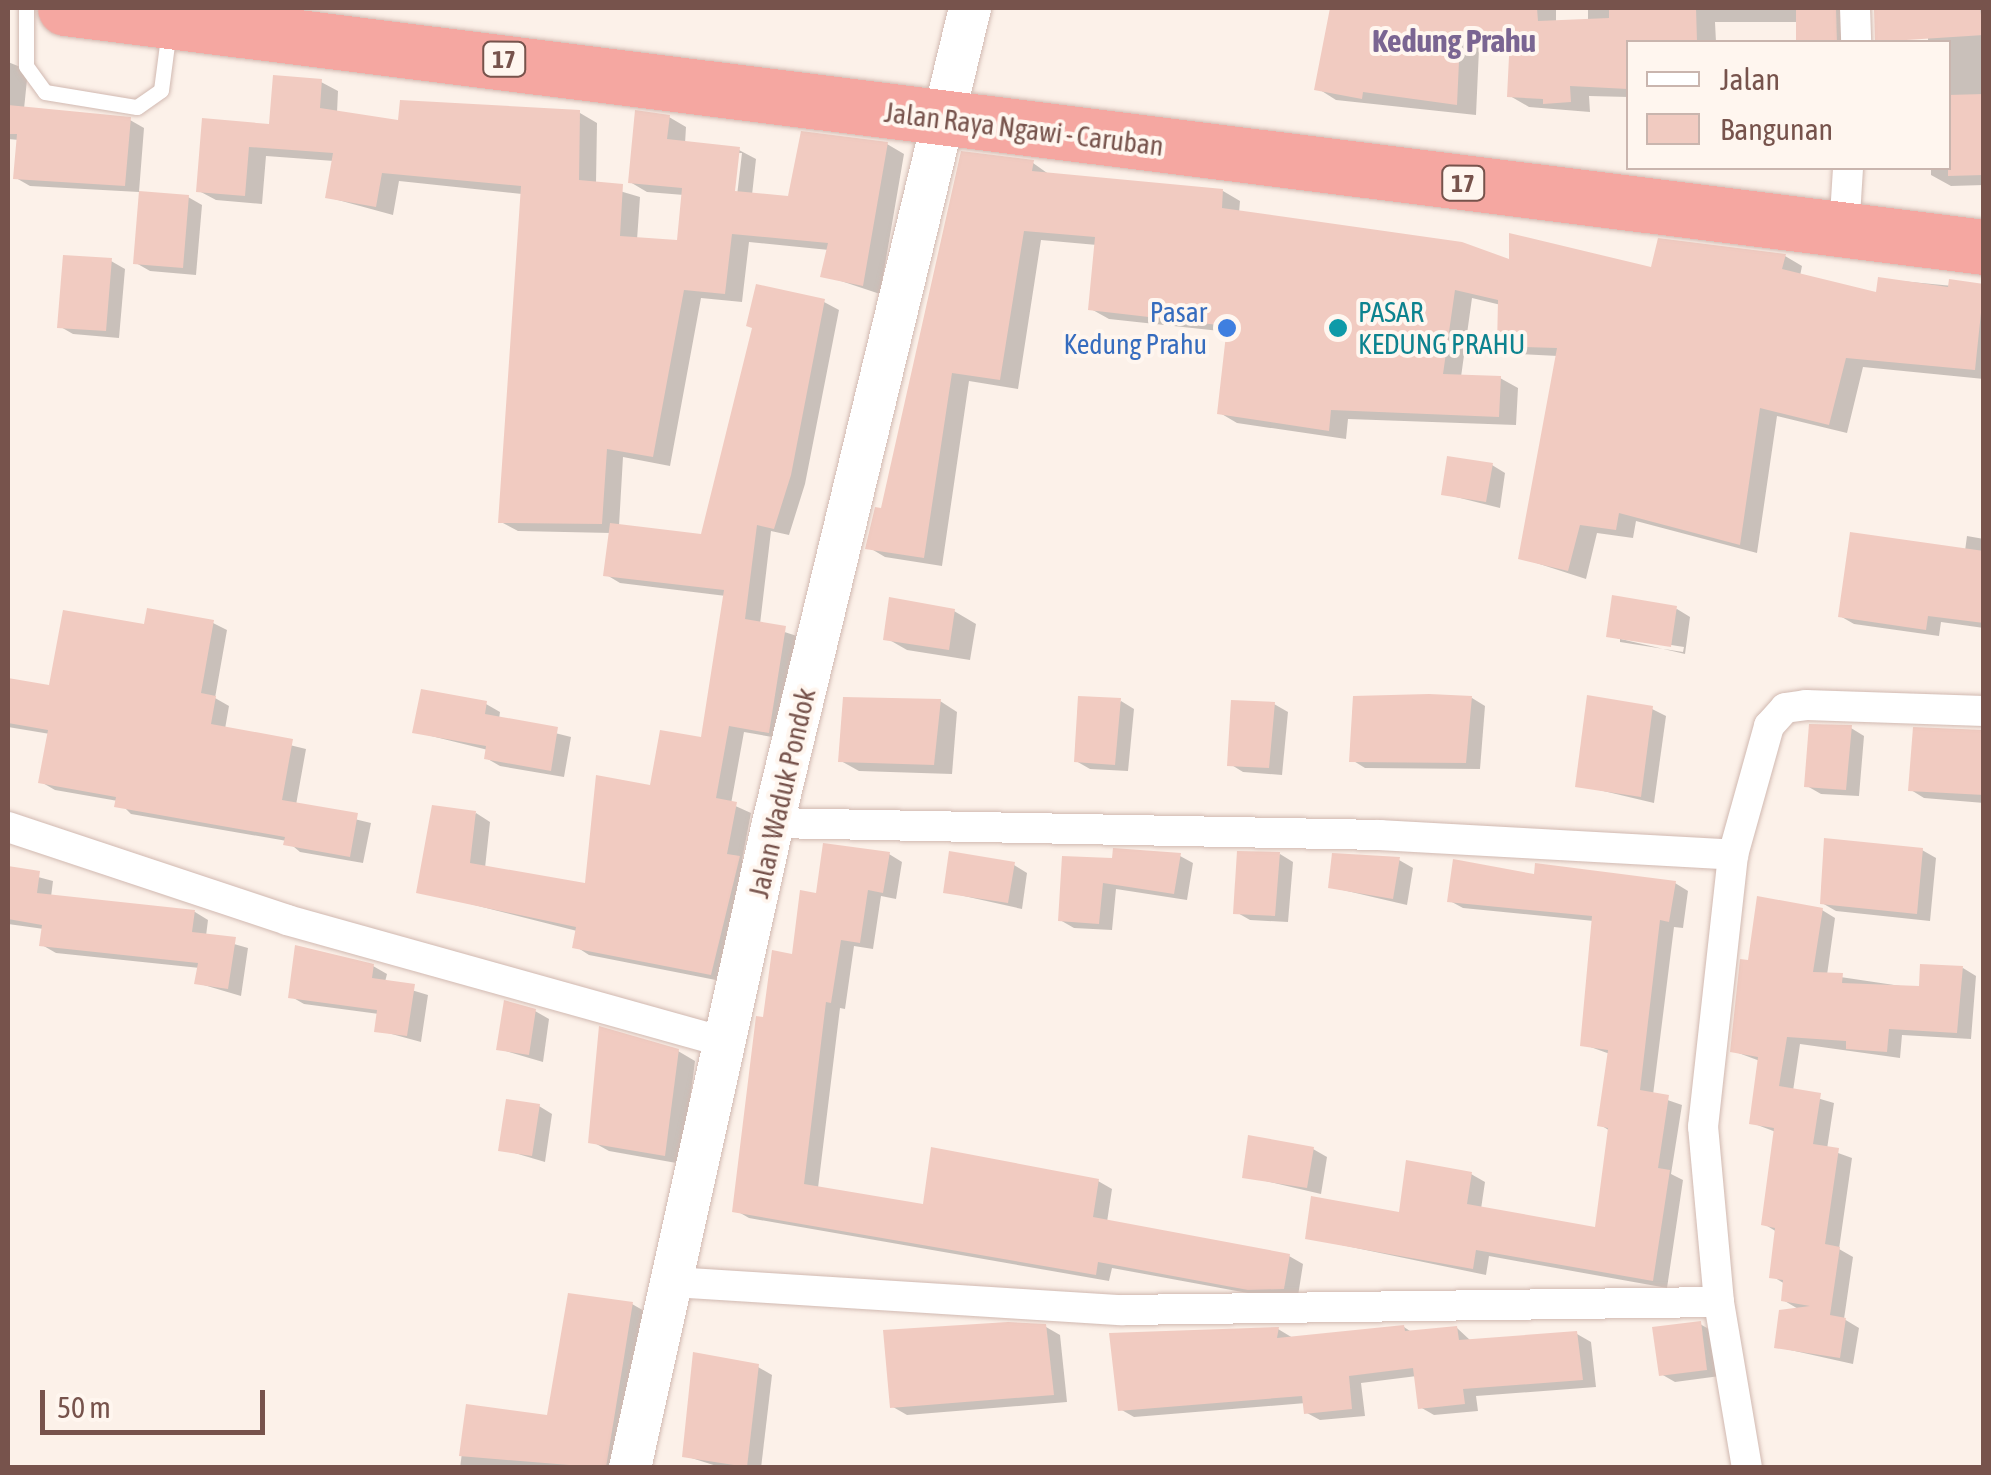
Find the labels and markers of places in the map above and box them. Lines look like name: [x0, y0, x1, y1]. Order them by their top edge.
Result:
place label: Pasar Kedung Prahu: [1063, 295, 1207, 361]
place label: PASAR KEDUNG PRAHU: [1358, 295, 1525, 361]
marker: Pasar Kedung Prahu: [1216, 317, 1238, 339]
marker: PASAR KEDUNG PRAHU: [1327, 317, 1349, 339]

